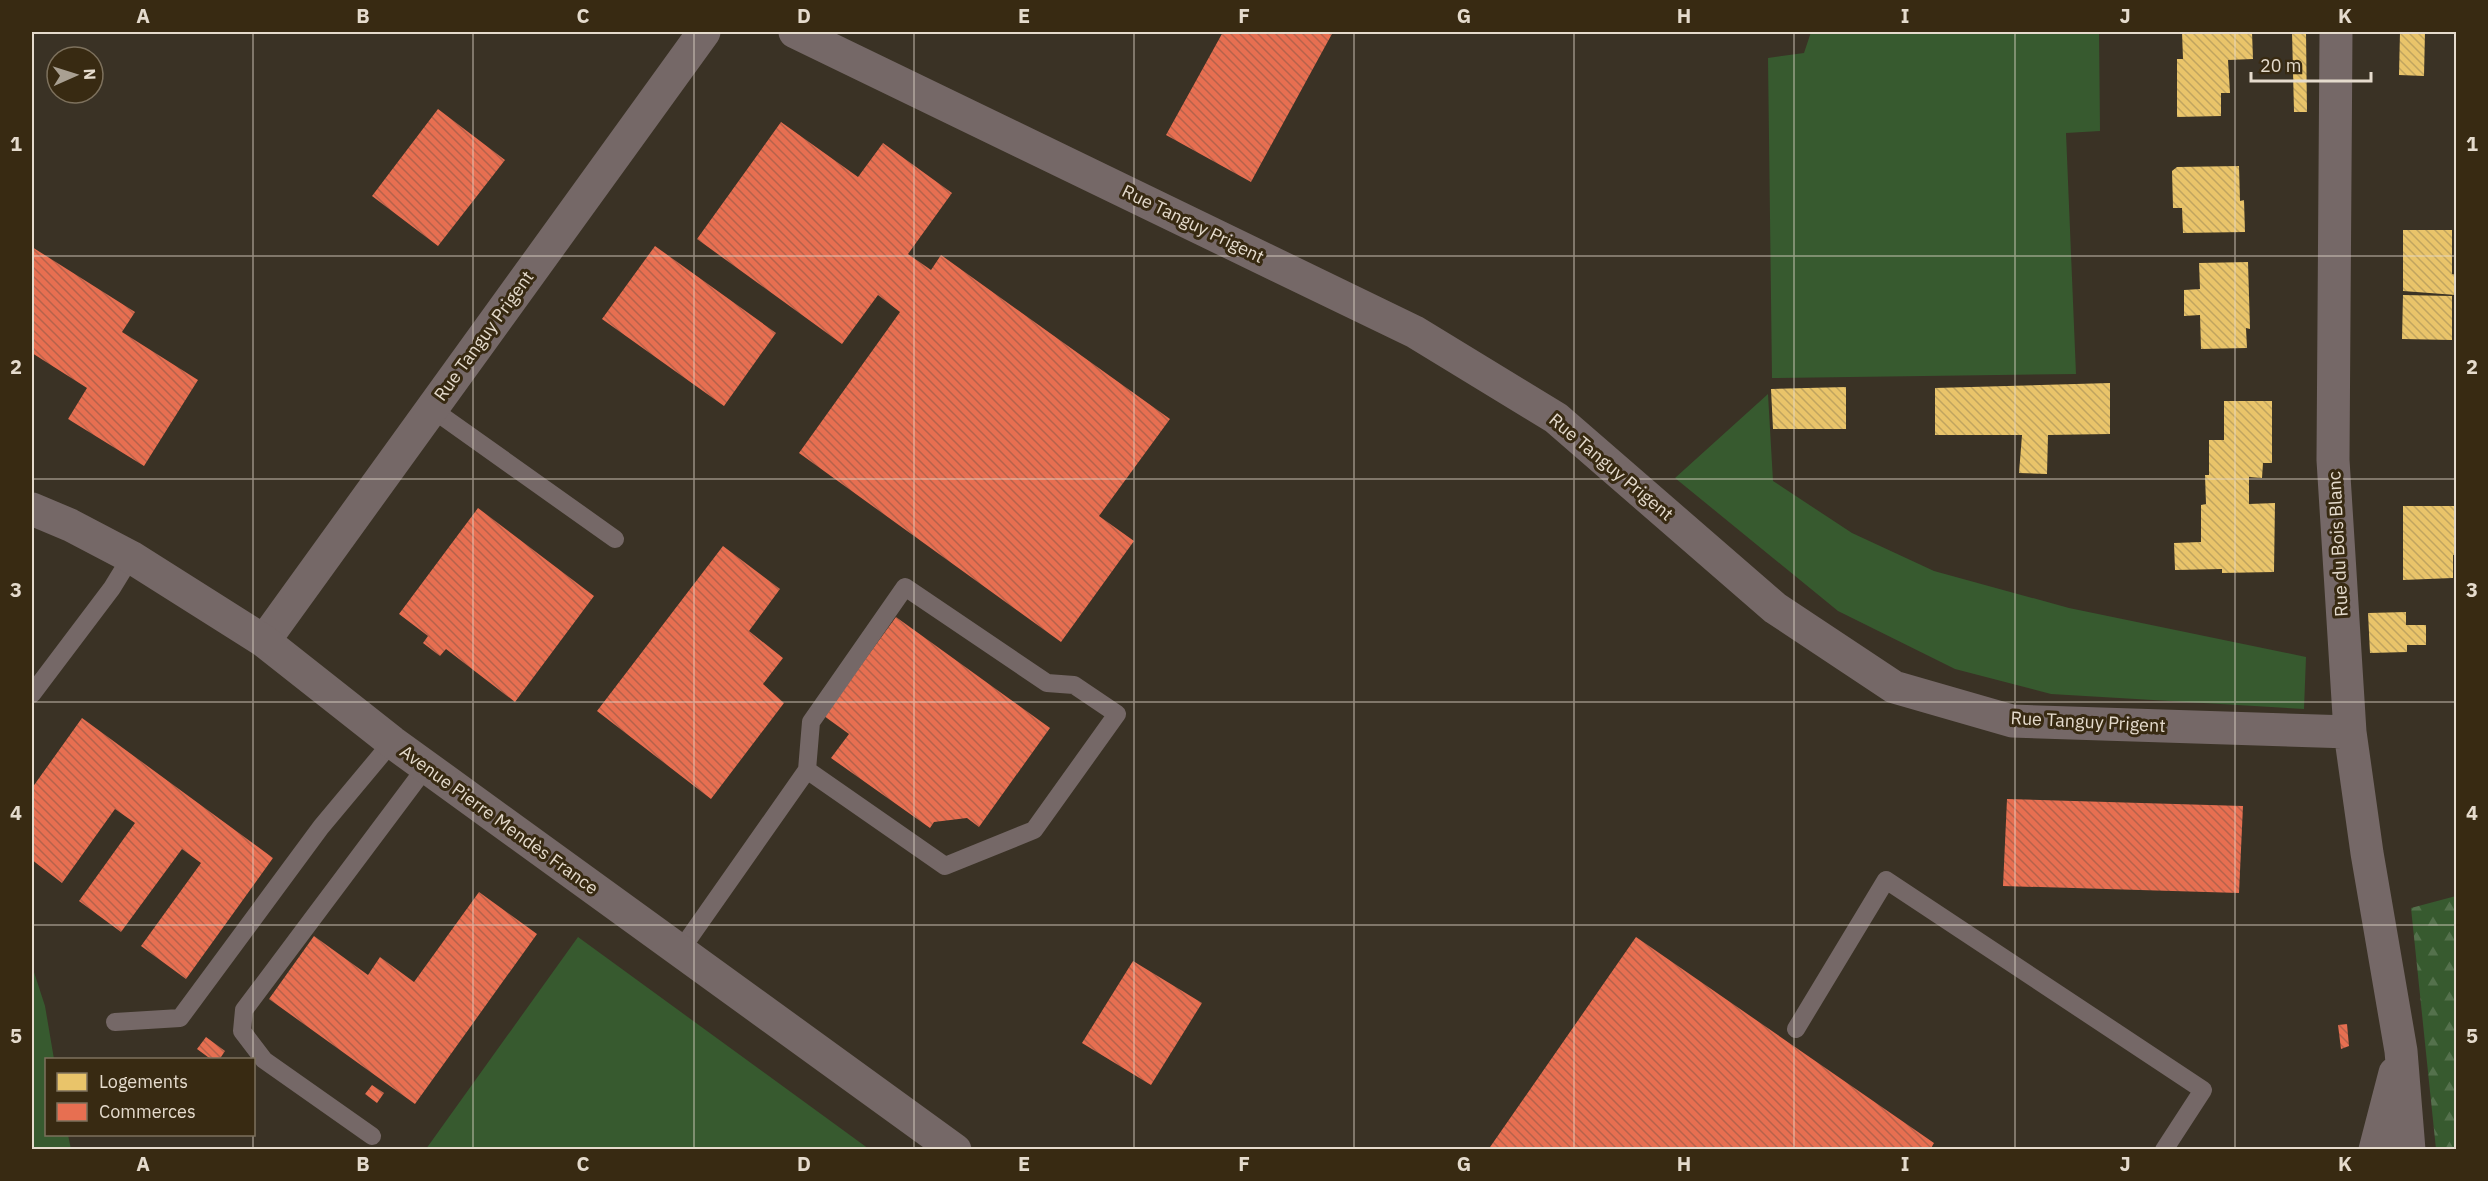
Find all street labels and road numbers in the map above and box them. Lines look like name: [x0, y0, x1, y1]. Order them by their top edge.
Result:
street label: Rue Tanguy Prigent: [1118, 179, 1268, 268]
street label: Rue Tanguy Prigent: [429, 266, 539, 405]
street label: Rue Tanguy Prigent: [1544, 408, 1678, 525]
street label: Rue du Bois Blanc: [2322, 471, 2353, 617]
street label: Rue Tanguy Prigent: [2010, 706, 2166, 737]
street label: Avenue Pierre Mendès France: [396, 740, 603, 899]

